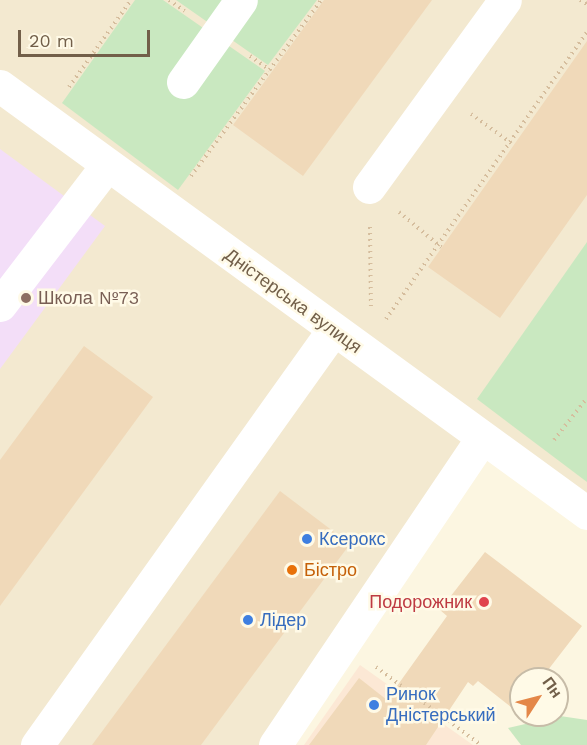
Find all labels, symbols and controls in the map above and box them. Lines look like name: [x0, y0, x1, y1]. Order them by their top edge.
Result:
scale bar: [21, 18, 153, 56]
text: 20 m: [29, 30, 74, 51]
street label: Дністерська вулиця: [220, 244, 366, 358]
place label: Школа №73: [38, 287, 139, 309]
marker: Школа №73: [19, 291, 33, 305]
place label: Ксерокс: [319, 528, 386, 550]
marker: Ксерокс: [300, 532, 314, 546]
place label: Бістро: [304, 559, 357, 581]
marker: Бістро: [285, 563, 299, 577]
place label: Подорожник: [369, 591, 472, 613]
marker: Подорожник: [477, 595, 491, 609]
place label: Лідер: [260, 609, 306, 631]
marker: Лідер: [241, 613, 255, 627]
north arrow: [509, 667, 569, 727]
text: Пн: [538, 673, 566, 701]
place label: Ринок Дністерський: [386, 684, 496, 726]
marker: Ринок Дністерський: [367, 698, 381, 712]

